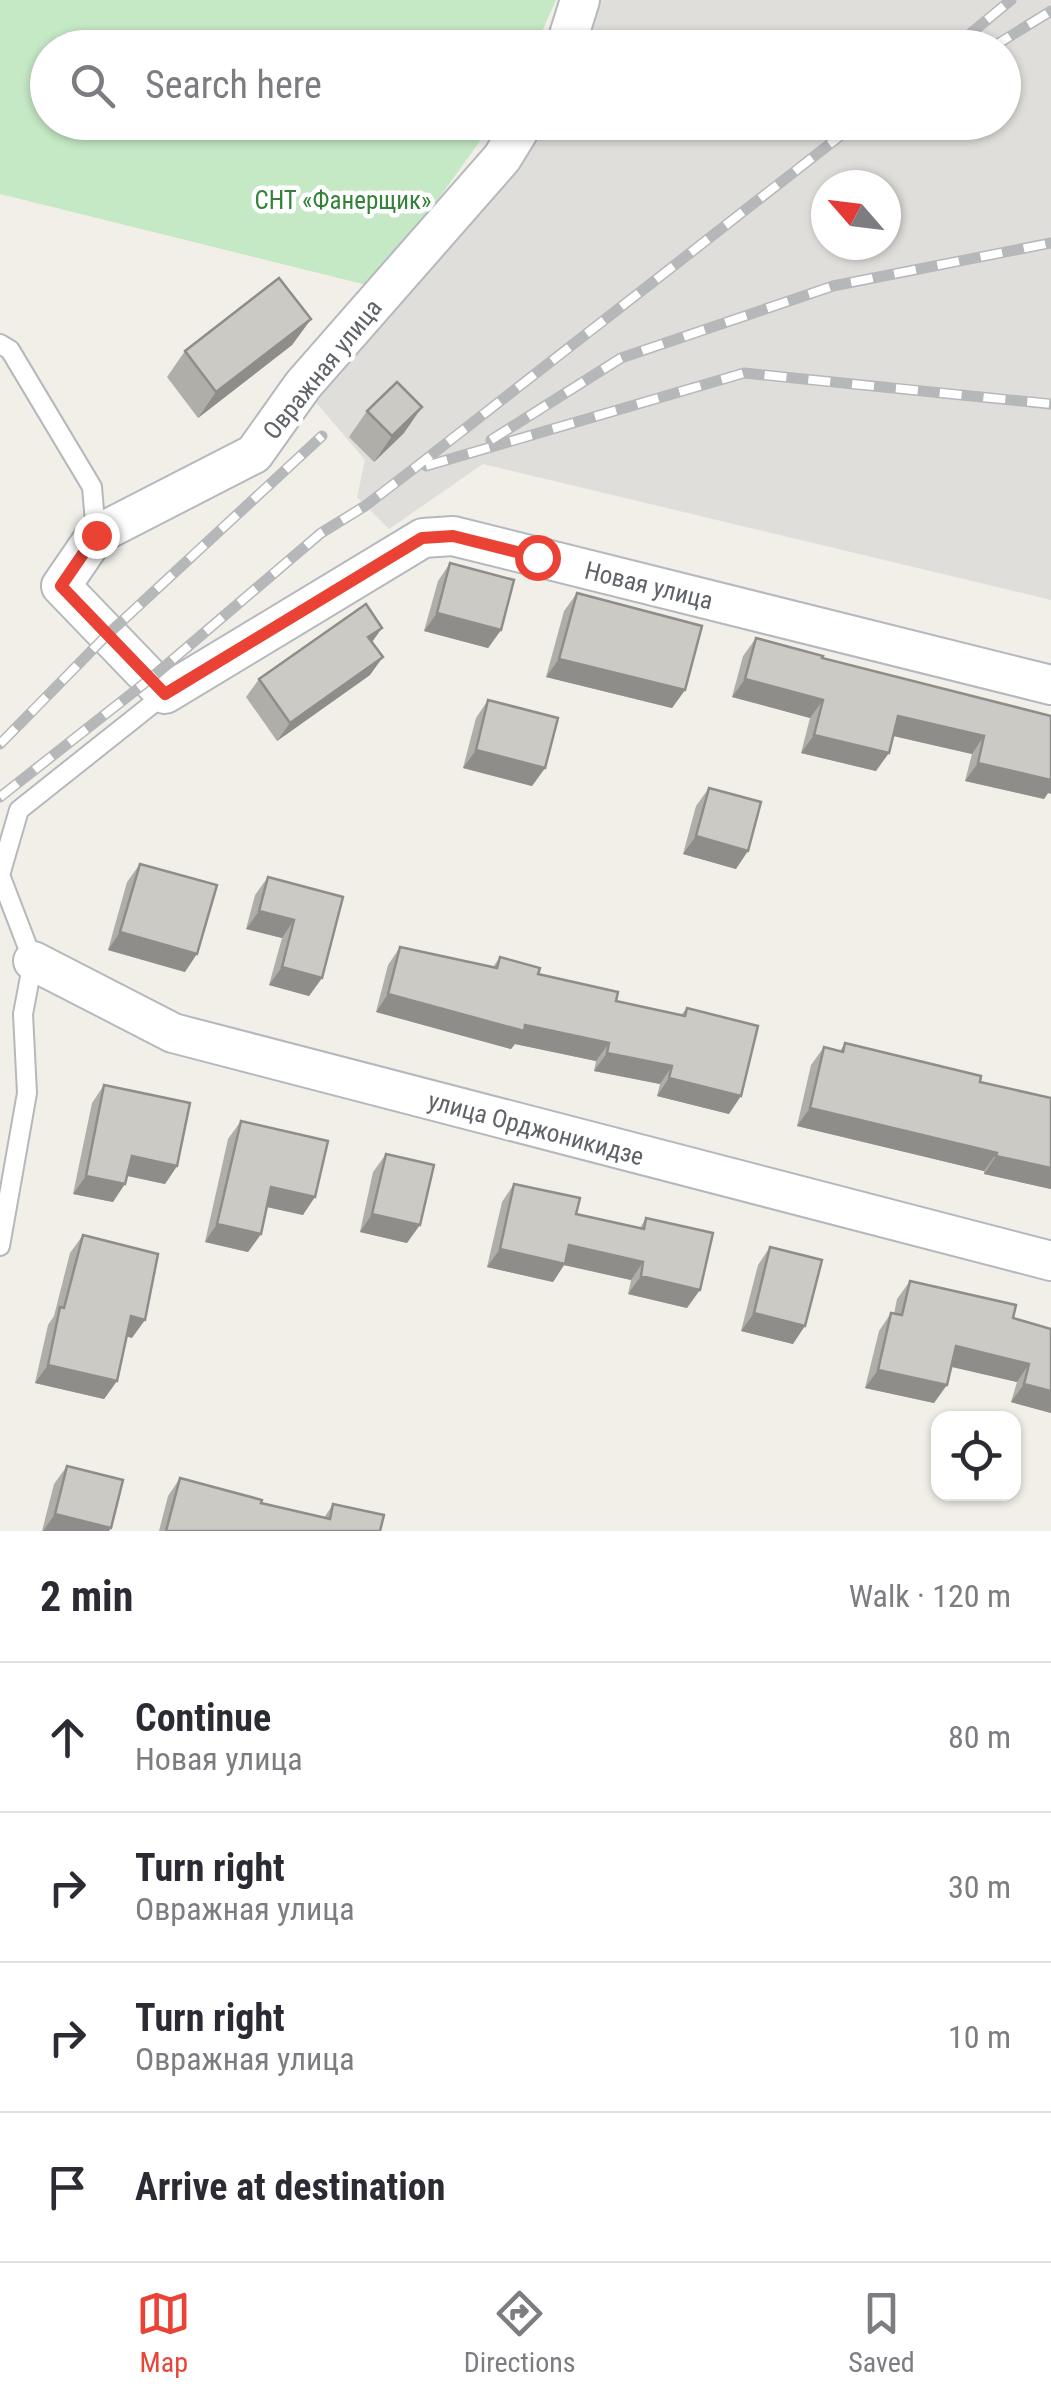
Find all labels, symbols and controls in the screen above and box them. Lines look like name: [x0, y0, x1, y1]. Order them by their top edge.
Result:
search box: [30, 30, 1021, 140]
icon: search: [65, 58, 120, 113]
text: Search here: [145, 63, 322, 107]
north arrow: [811, 170, 901, 260]
park label: СНТ «Фанерщик»: [255, 186, 431, 215]
street label: Овражная улица: [257, 294, 388, 445]
route end: [74, 513, 120, 559]
route start: [515, 535, 561, 581]
street label: Новая улица: [582, 556, 716, 615]
street label: улица Орджоникидзе: [425, 1086, 647, 1171]
map controls: [931, 1411, 1021, 1501]
button: locate: [931, 1411, 1021, 1501]
text: 2 min: [40, 1572, 133, 1621]
text: Walk · 120 m: [849, 1577, 1011, 1615]
text: Continue: [135, 1696, 271, 1740]
icon: ahead: [40, 1710, 95, 1765]
text: 80 m: [948, 1718, 1011, 1756]
text: Новая улица: [135, 1740, 303, 1778]
text: Turn right: [135, 1846, 285, 1890]
icon: right: [40, 1860, 95, 1915]
text: 30 m: [948, 1868, 1011, 1906]
text: Овражная улица: [135, 1890, 354, 1928]
text: Turn right: [135, 1996, 285, 2040]
icon: right: [40, 2010, 95, 2065]
text: 10 m: [948, 2018, 1011, 2056]
text: Овражная улица: [135, 2040, 354, 2078]
icon: arrive: [40, 2160, 95, 2215]
text: Arrive at destination: [135, 2165, 445, 2209]
tab: Map: [136, 2286, 191, 2379]
tab: Directions: [464, 2286, 576, 2379]
tab: Saved: [848, 2286, 915, 2379]

